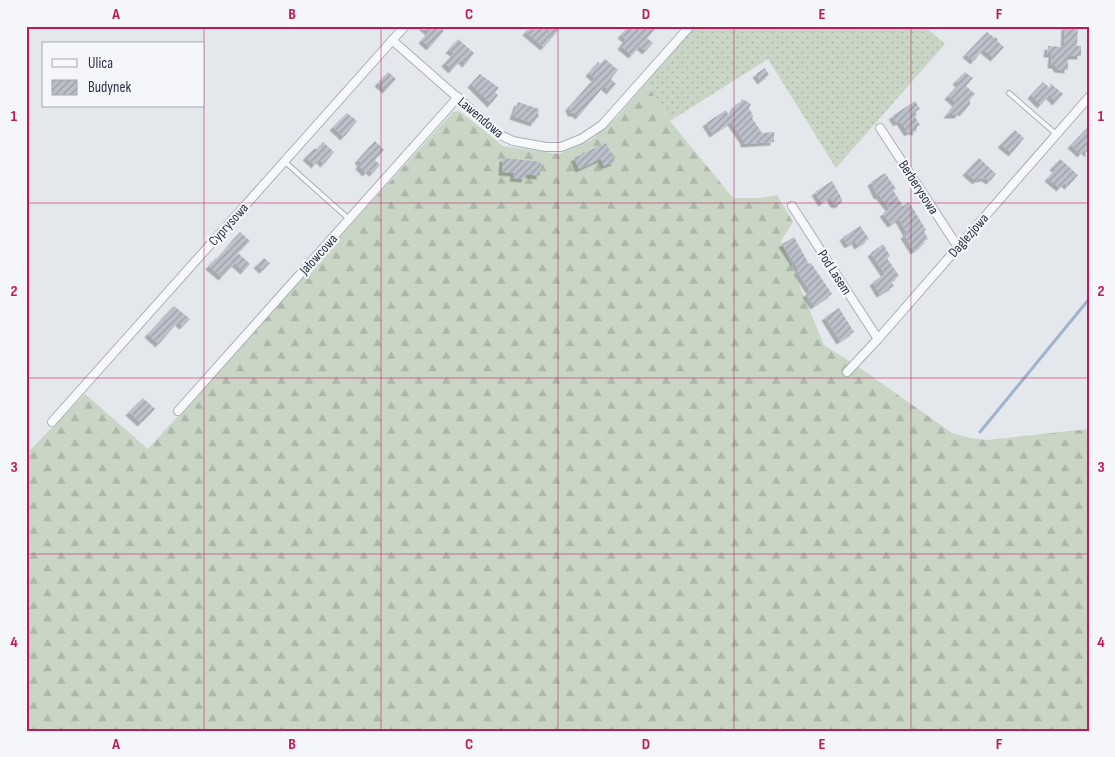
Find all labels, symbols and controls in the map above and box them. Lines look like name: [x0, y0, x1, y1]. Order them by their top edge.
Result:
text: A: [111, 5, 120, 24]
text: B: [288, 5, 296, 24]
text: C: [465, 5, 473, 24]
text: D: [642, 5, 650, 24]
text: E: [819, 5, 826, 24]
text: F: [996, 5, 1003, 24]
legend: [42, 42, 205, 108]
text: Ulica: [88, 54, 113, 73]
text: Budynek: [88, 78, 131, 97]
street label: Lawendowa: [454, 93, 507, 141]
text: 1: [11, 107, 18, 126]
text: 1: [1098, 107, 1105, 126]
street label: Berberysowa: [895, 157, 942, 217]
street label: Cyprysowa: [205, 200, 252, 249]
street label: Daglezjowa: [945, 210, 992, 261]
street label: Jałowcowa: [295, 231, 341, 279]
street label: Pod Lasem: [814, 247, 855, 298]
text: 2: [10, 282, 18, 301]
text: 2: [1097, 282, 1105, 301]
text: 3: [10, 458, 18, 477]
text: 3: [1097, 458, 1105, 477]
text: 4: [10, 633, 18, 652]
text: 4: [1097, 633, 1105, 652]
text: A: [111, 735, 120, 754]
text: B: [288, 735, 296, 754]
text: C: [465, 735, 473, 754]
text: D: [642, 735, 650, 754]
text: E: [819, 735, 826, 754]
text: F: [996, 735, 1003, 754]

